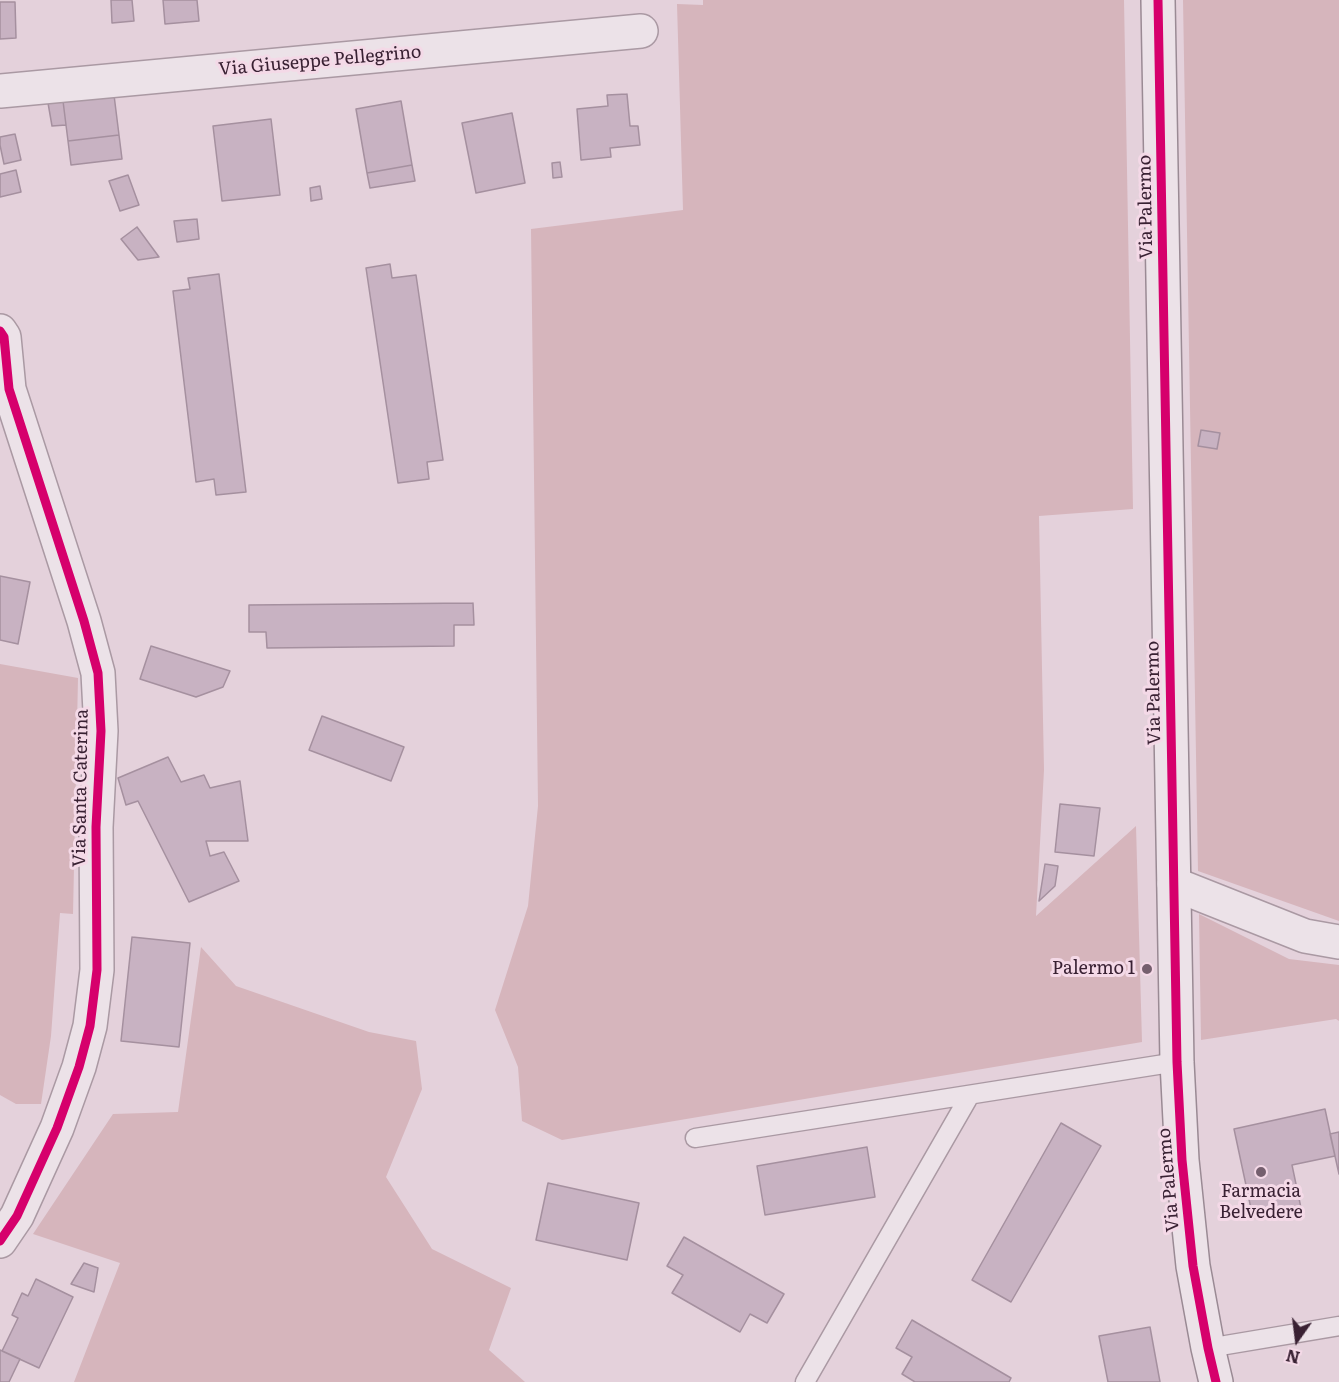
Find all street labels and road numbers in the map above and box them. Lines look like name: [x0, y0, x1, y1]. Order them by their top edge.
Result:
street label: Via Giuseppe Pellegrino: [218, 41, 422, 81]
street label: Via Palermo: [1134, 155, 1158, 259]
street label: Via Palermo: [1142, 641, 1166, 745]
street label: Via Santa Caterina: [69, 709, 93, 867]
street label: Via Palermo: [1154, 1127, 1184, 1233]

